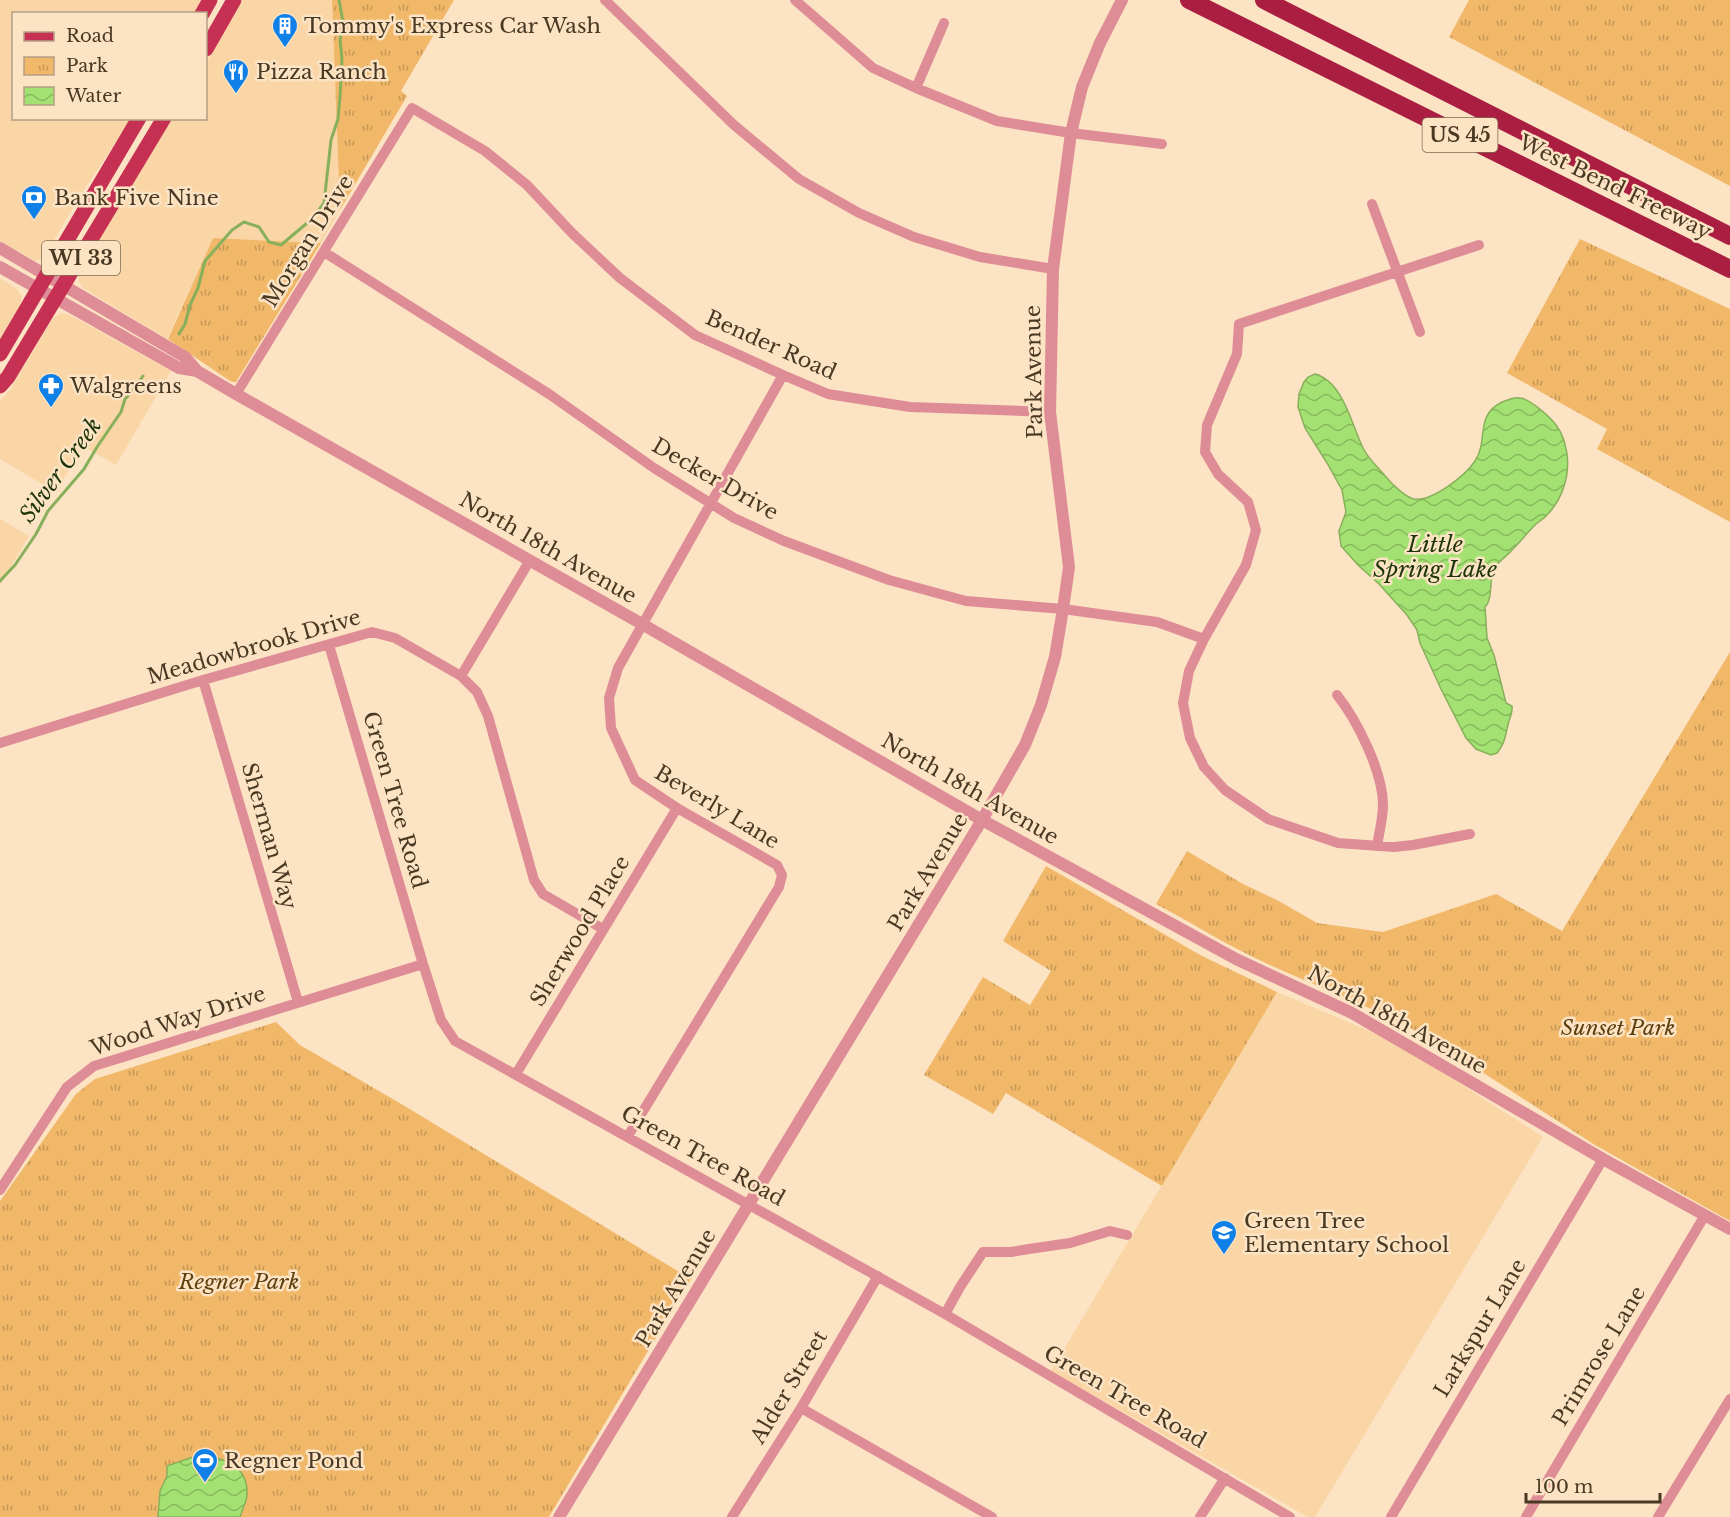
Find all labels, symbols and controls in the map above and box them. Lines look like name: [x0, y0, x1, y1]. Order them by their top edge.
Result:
building icon: Tommy's Express Car Wash: [270, 11, 300, 49]
legend: [12, 12, 207, 120]
place label: Tommy's Express Car Wash: [304, 13, 601, 39]
text: Road: [66, 25, 114, 47]
text: Park: [66, 55, 108, 77]
restaurant icon: Pizza Ranch: [221, 57, 251, 95]
place label: Pizza Ranch: [256, 59, 387, 85]
text: Water: [65, 85, 122, 107]
road number: US 45: [1422, 118, 1498, 152]
street label: West Bend Freeway: [1513, 129, 1716, 245]
street label: Morgan Drive: [257, 170, 359, 312]
bank icon: Bank Five Nine: [19, 183, 49, 221]
place label: Bank Five Nine: [54, 185, 219, 211]
road number: WI 33: [42, 241, 120, 275]
street label: Bender Road: [702, 305, 840, 385]
street label: Park Avenue: [1020, 305, 1048, 439]
pharmacy icon: Walgreens: [36, 371, 66, 409]
place label: Walgreens: [69, 373, 182, 399]
water label: Silver Creek: [13, 413, 107, 528]
street label: Decker Drive: [647, 432, 783, 526]
street label: North 18th Avenue: [455, 487, 641, 609]
water label: Little Spring Lake: [1373, 531, 1497, 583]
street label: Meadowbrook Drive: [144, 604, 364, 690]
street label: Green Tree Road: [357, 708, 433, 892]
street label: North 18th Avenue: [877, 728, 1063, 850]
street label: Beverly Lane: [650, 759, 784, 855]
street label: Sherman Way: [236, 760, 303, 913]
street label: Park Avenue: [882, 808, 974, 936]
street label: Sherwood Place: [525, 851, 635, 1011]
street label: North 18th Avenue: [1303, 960, 1491, 1080]
street label: Wood Way Drive: [86, 980, 269, 1062]
park label: Sunset Park: [1561, 1015, 1675, 1041]
street label: Green Tree Road: [617, 1100, 789, 1212]
place label: Green Tree Elementary School: [1244, 1208, 1449, 1258]
school or university icon: Green Tree Elementary School: [1209, 1218, 1239, 1256]
street label: Park Avenue: [630, 1224, 722, 1352]
street label: Larkspur Lane: [1429, 1254, 1531, 1402]
park label: Regner Park: [178, 1269, 299, 1295]
street label: Primrose Lane: [1547, 1281, 1651, 1431]
street label: Alder Street: [744, 1325, 833, 1449]
street label: Green Tree Road: [1039, 1340, 1211, 1454]
sports icon: Regner Pond: [190, 1446, 220, 1484]
place label: Regner Pond: [224, 1448, 363, 1474]
scale bar: [1526, 1466, 1660, 1504]
text: 100 m: [1535, 1476, 1593, 1498]

